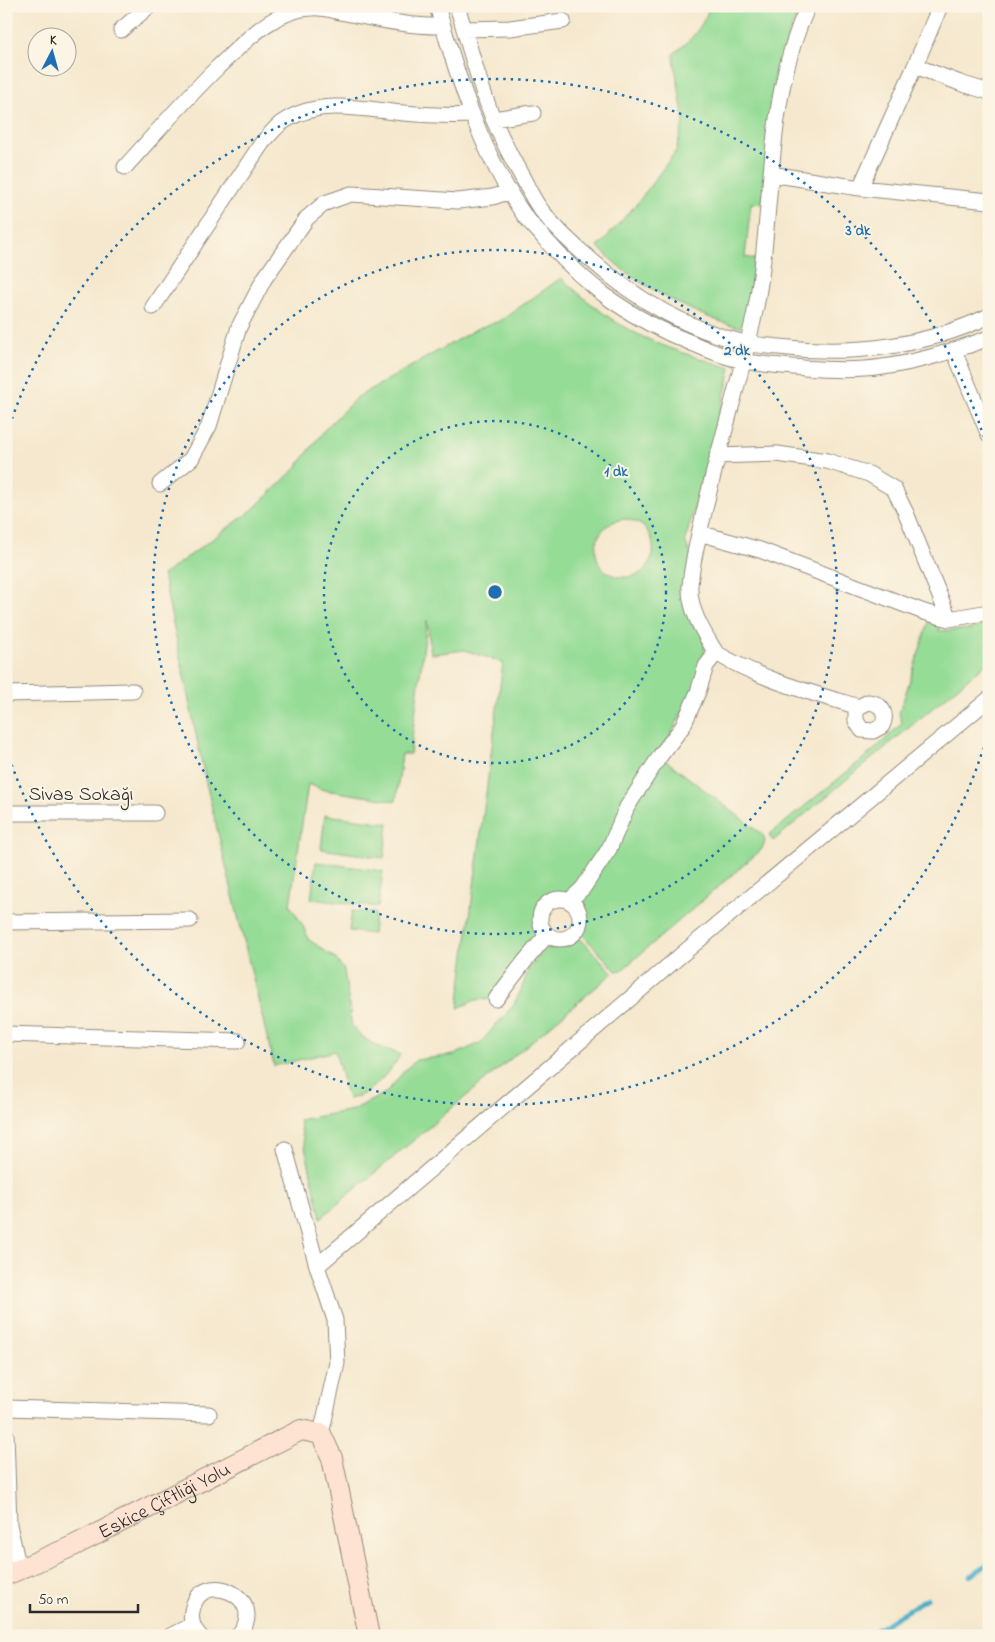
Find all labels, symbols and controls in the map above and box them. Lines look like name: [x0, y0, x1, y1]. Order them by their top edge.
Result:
north arrow: [28, 28, 78, 78]
text: K: [49, 30, 59, 51]
text: 3 dk: [845, 220, 871, 242]
text: 2 dk: [723, 340, 751, 362]
text: 1 dk: [604, 461, 628, 483]
centre of rings: [486, 583, 504, 601]
street label: Sivas Sokağı: [29, 781, 133, 811]
street label: Eskice Çiftliği Yolu: [94, 1456, 236, 1548]
scale bar: [30, 1582, 138, 1614]
text: 50 m: [38, 1589, 69, 1611]

